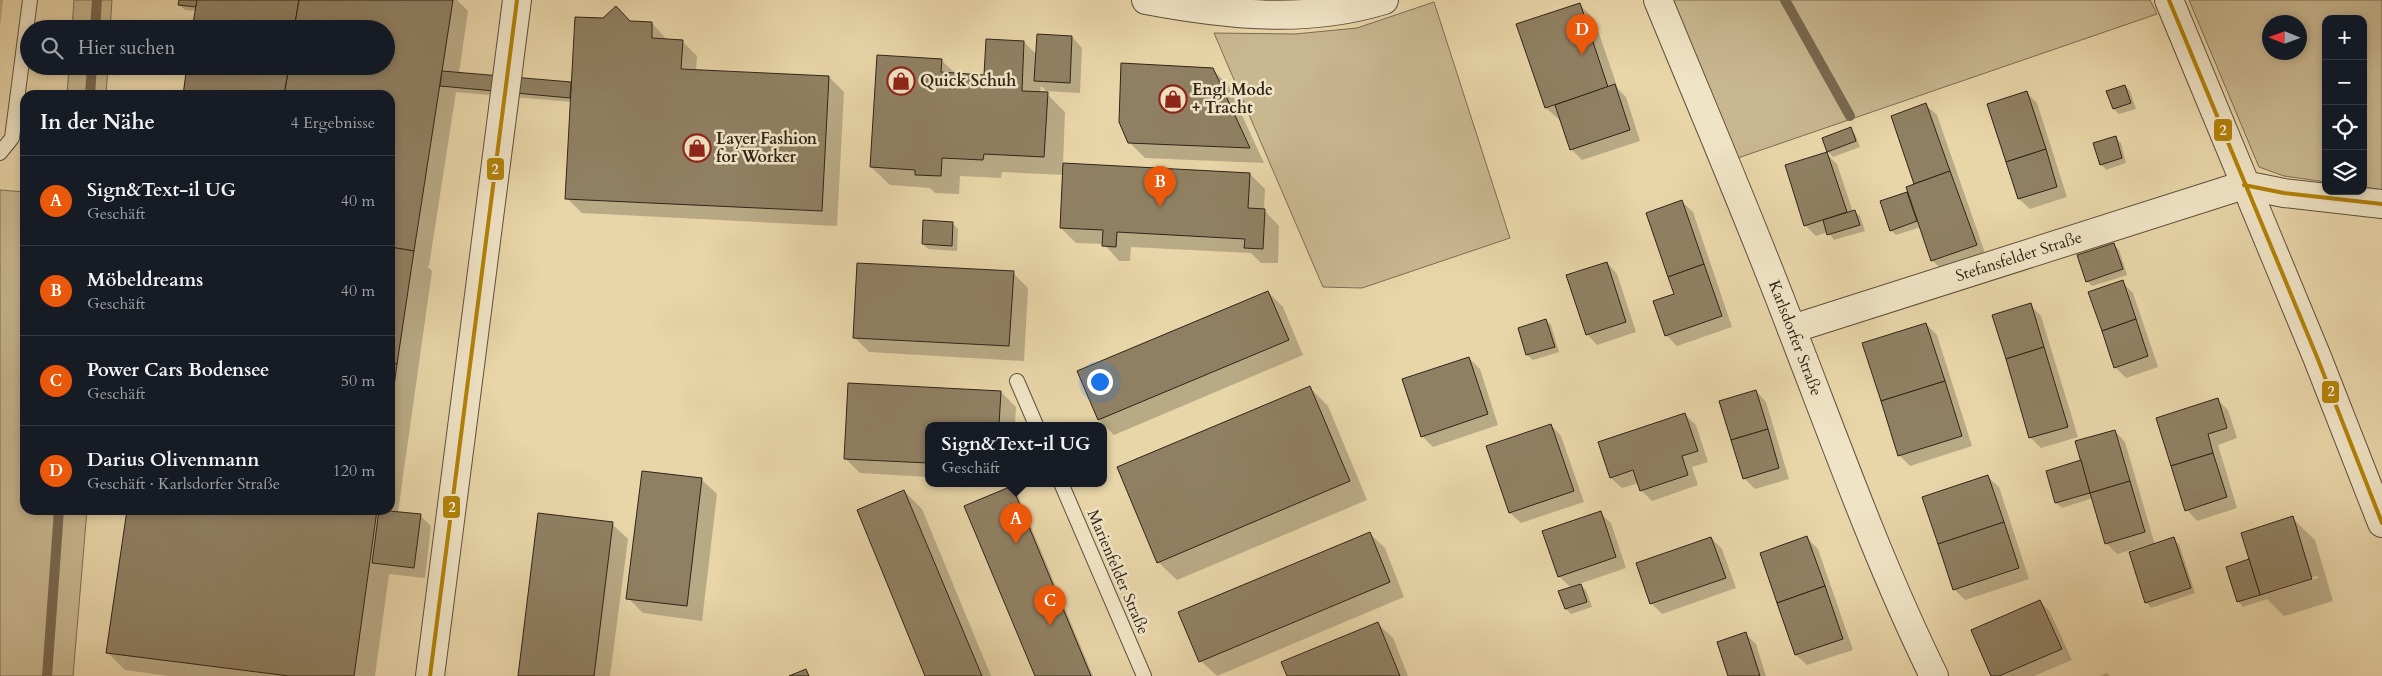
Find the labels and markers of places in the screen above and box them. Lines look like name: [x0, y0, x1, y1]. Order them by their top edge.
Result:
pin: D: [1566, 14, 1598, 55]
shop icon: Quick Schuh: [886, 66, 916, 96]
place label: Quick Schuh: [920, 70, 1016, 92]
place label: Engl Mode + Tracht: [1192, 79, 1273, 119]
shop icon: Engl Mode + Tracht: [1158, 84, 1188, 114]
place label: Layer Fashion for Worker: [716, 128, 818, 168]
shop icon: Layer Fashion for Worker: [682, 133, 712, 163]
pin: B: [1144, 166, 1176, 207]
pin: A: [1000, 503, 1032, 544]
pin: C: [1034, 585, 1066, 626]

